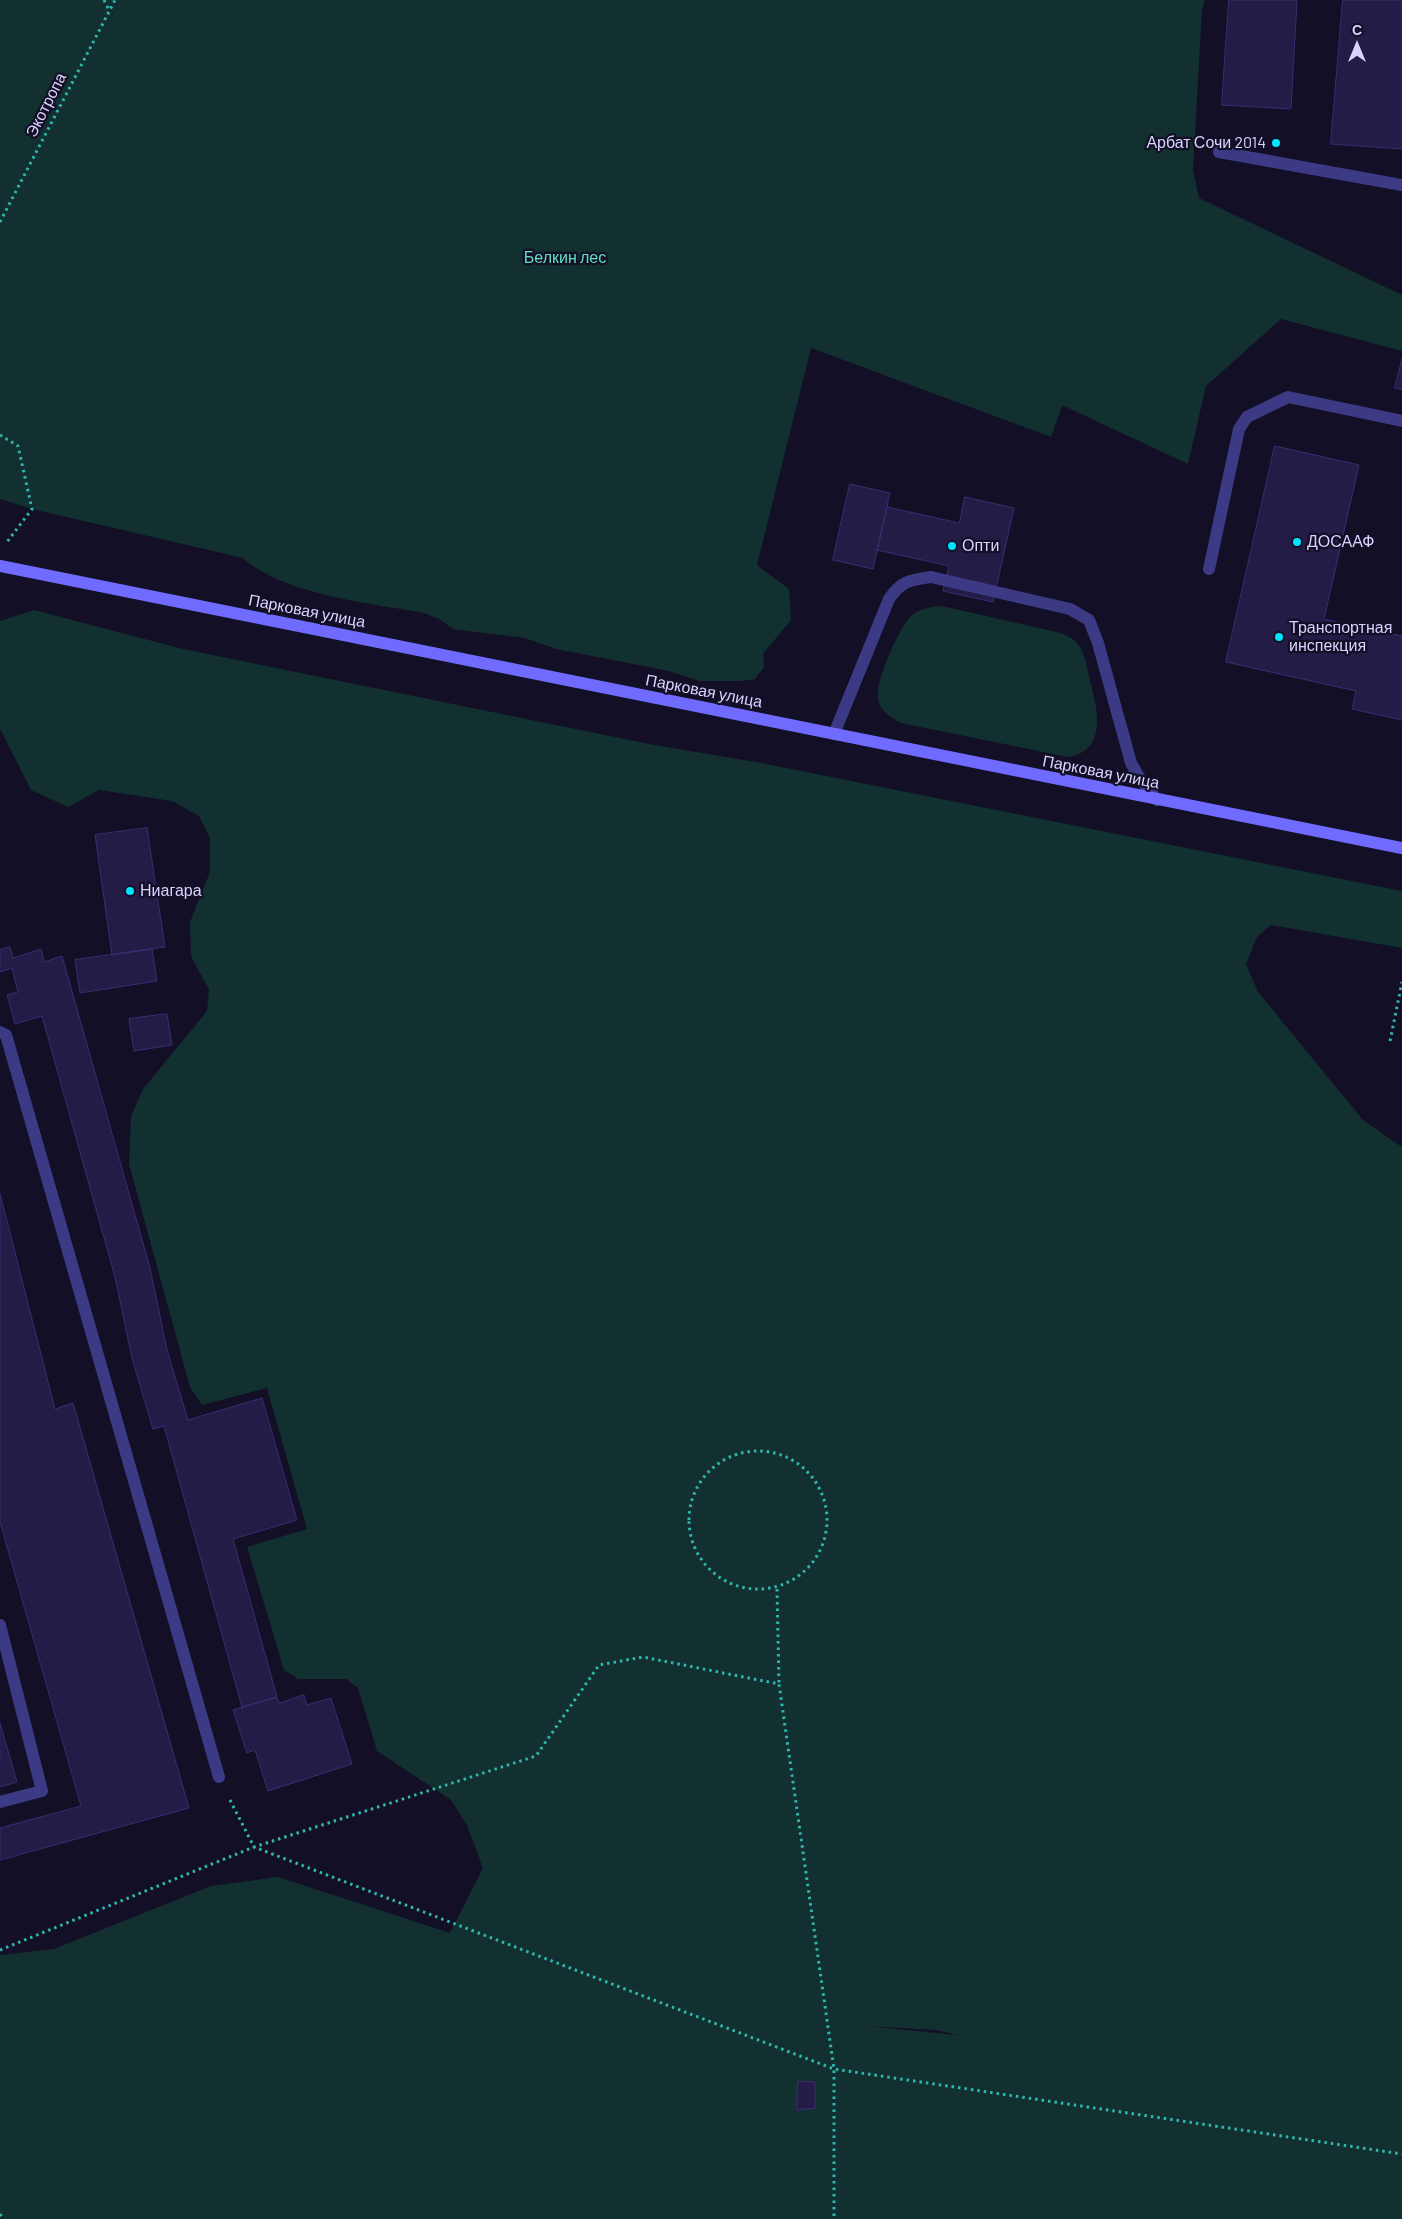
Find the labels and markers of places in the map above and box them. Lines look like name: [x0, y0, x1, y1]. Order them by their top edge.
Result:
place label: Арбат Сочи 2014: [1146, 133, 1266, 153]
marker: Арбат Сочи 2014: [1270, 137, 1282, 149]
place label: ДОСААФ: [1307, 532, 1374, 552]
place label: Опти: [962, 536, 999, 556]
marker: ДОСААФ: [1291, 536, 1303, 548]
marker: Опти: [946, 540, 958, 552]
place label: Транспортная инспекция: [1289, 618, 1392, 656]
marker: Транспортная инспекция: [1273, 631, 1285, 643]
place label: Ниагара: [140, 881, 202, 901]
marker: Ниагара: [124, 885, 136, 897]

